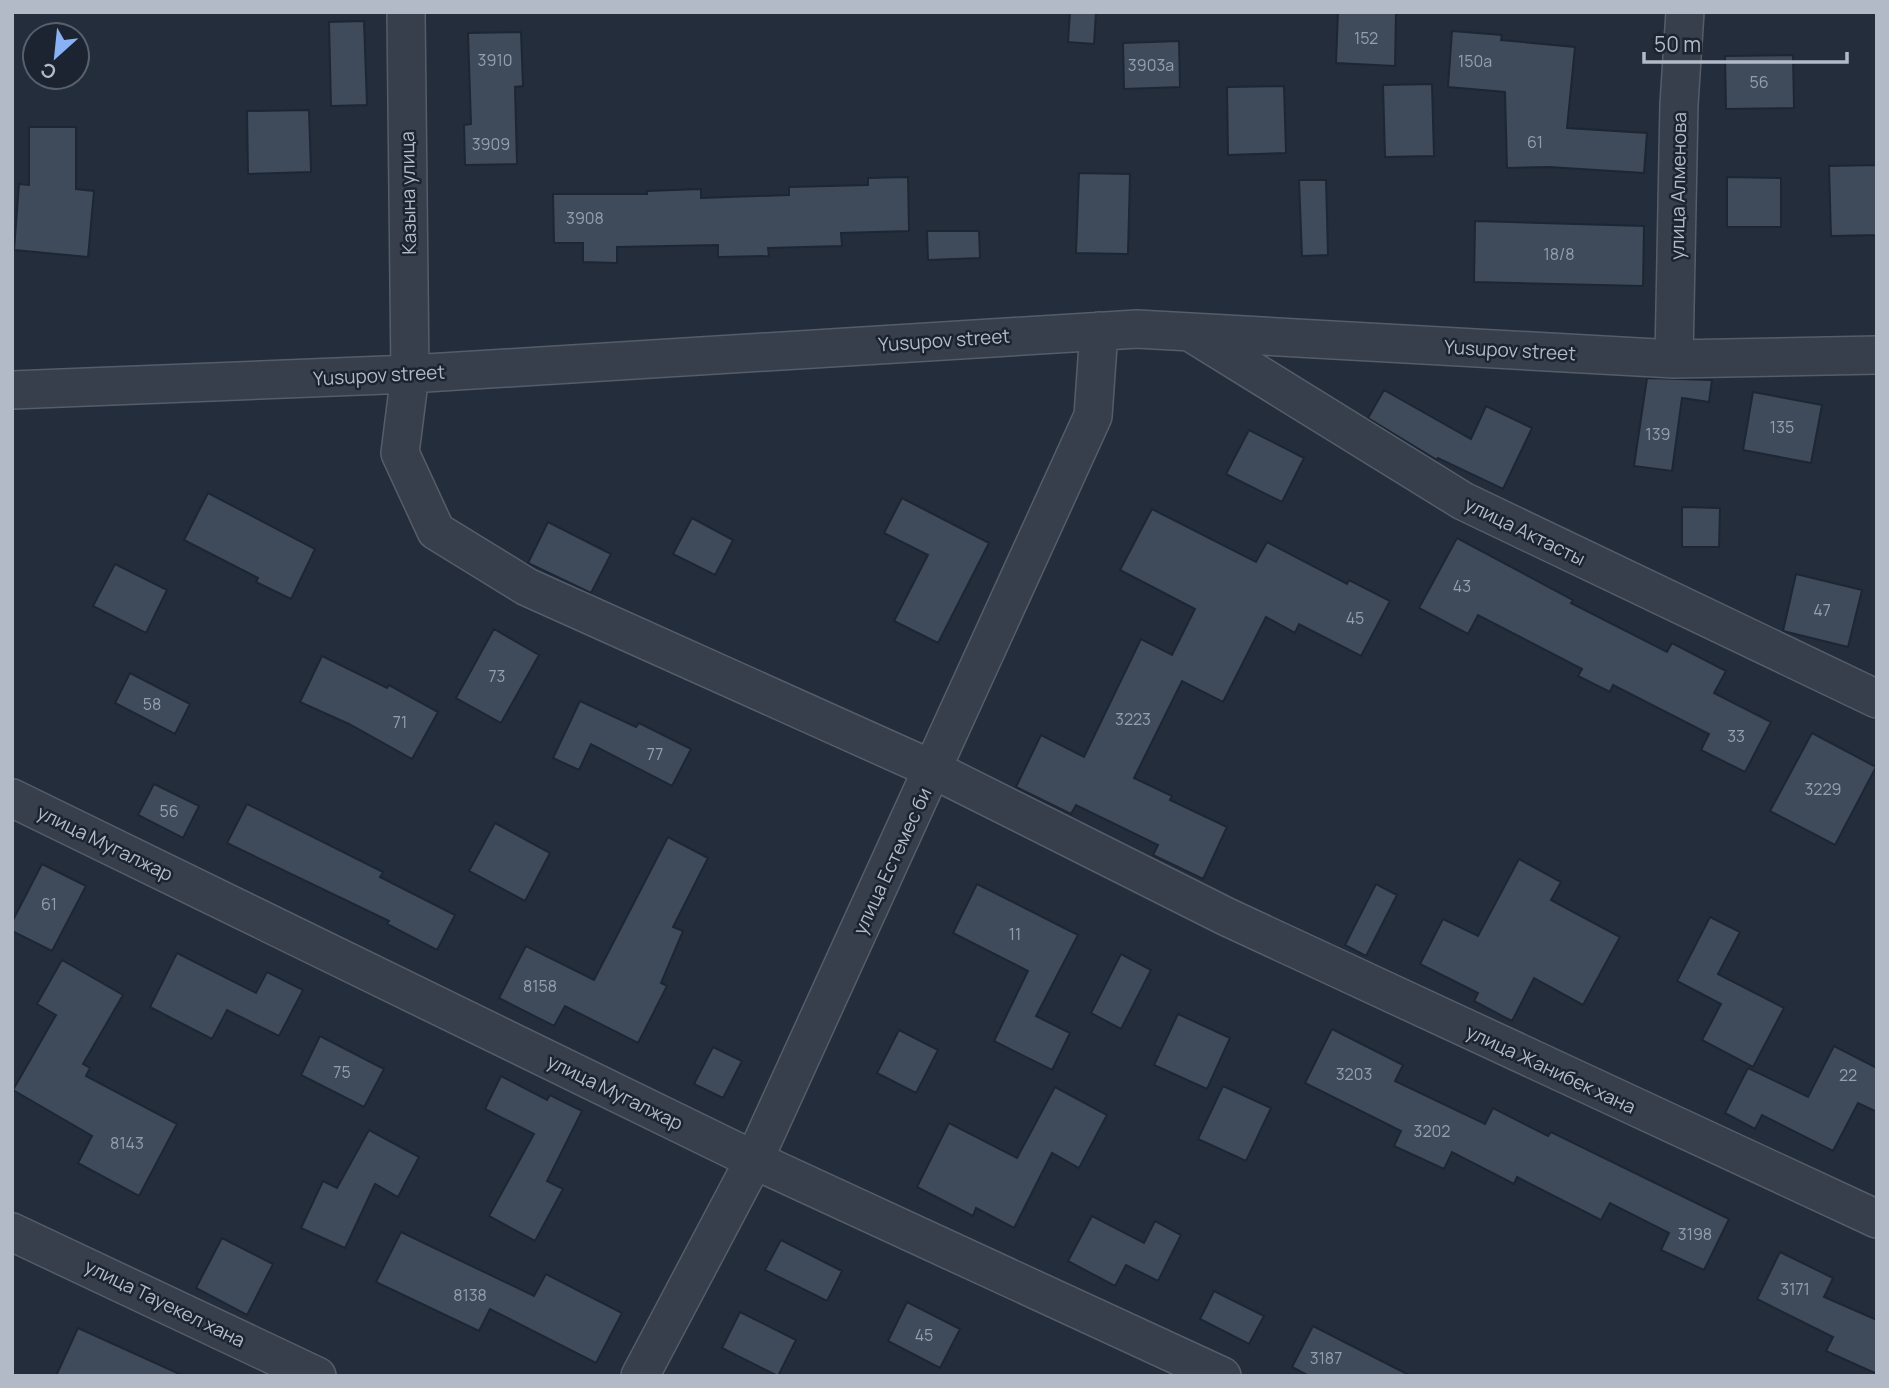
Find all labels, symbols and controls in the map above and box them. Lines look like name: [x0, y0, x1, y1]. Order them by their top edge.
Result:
north arrow: [21, 21, 91, 91]
scale bar: [1644, 21, 1847, 65]
house number: 152: [1354, 27, 1378, 49]
text: 50 m: [1654, 30, 1701, 58]
house number: 3910: [478, 49, 512, 71]
house number: 150а: [1458, 50, 1492, 72]
house number: 3903а: [1128, 54, 1174, 76]
text: С: [36, 56, 60, 86]
house number: 56: [1749, 71, 1769, 93]
street label: улица Алменова: [1664, 112, 1692, 260]
street label: Казына улица: [394, 131, 422, 255]
house number: 61: [1527, 131, 1543, 153]
house number: 3909: [472, 133, 510, 155]
house number: 3908: [566, 207, 604, 229]
house number: 18/8: [1543, 243, 1575, 265]
street label: Yusupov street: [877, 322, 1011, 358]
street label: Yusupov street: [1443, 334, 1577, 366]
street label: Yusupov street: [312, 359, 446, 391]
house number: 135: [1770, 416, 1794, 438]
house number: 139: [1645, 423, 1671, 445]
street label: улица Актасты: [1460, 491, 1590, 571]
house number: 43: [1453, 575, 1471, 597]
house number: 47: [1813, 599, 1831, 621]
house number: 45: [1346, 607, 1364, 629]
house number: 73: [489, 665, 505, 687]
house number: 58: [143, 693, 161, 715]
house number: 3223: [1115, 708, 1151, 730]
house number: 71: [393, 711, 407, 733]
house number: 33: [1727, 725, 1745, 747]
house number: 77: [647, 743, 663, 765]
house number: 3229: [1804, 778, 1842, 800]
street label: улица Естемес би: [847, 783, 937, 939]
street label: улица Мугалжар: [33, 799, 177, 887]
house number: 56: [159, 800, 179, 822]
house number: 61: [41, 893, 57, 915]
house number: 11: [1009, 923, 1021, 945]
house number: 8158: [523, 975, 557, 997]
street label: улица Жанибек хана: [1462, 1018, 1640, 1120]
street label: улица Мугалжар: [543, 1048, 687, 1136]
house number: 75: [333, 1061, 351, 1083]
house number: 3203: [1336, 1063, 1372, 1085]
house number: 22: [1839, 1064, 1857, 1086]
house number: 3202: [1414, 1120, 1450, 1142]
house number: 8143: [110, 1132, 144, 1154]
house number: 3198: [1678, 1223, 1712, 1245]
street label: улица Тауекел хана: [80, 1253, 250, 1353]
house number: 3171: [1780, 1278, 1810, 1300]
house number: 8138: [453, 1284, 487, 1306]
house number: 45: [915, 1324, 933, 1346]
house number: 3187: [1310, 1347, 1342, 1369]

